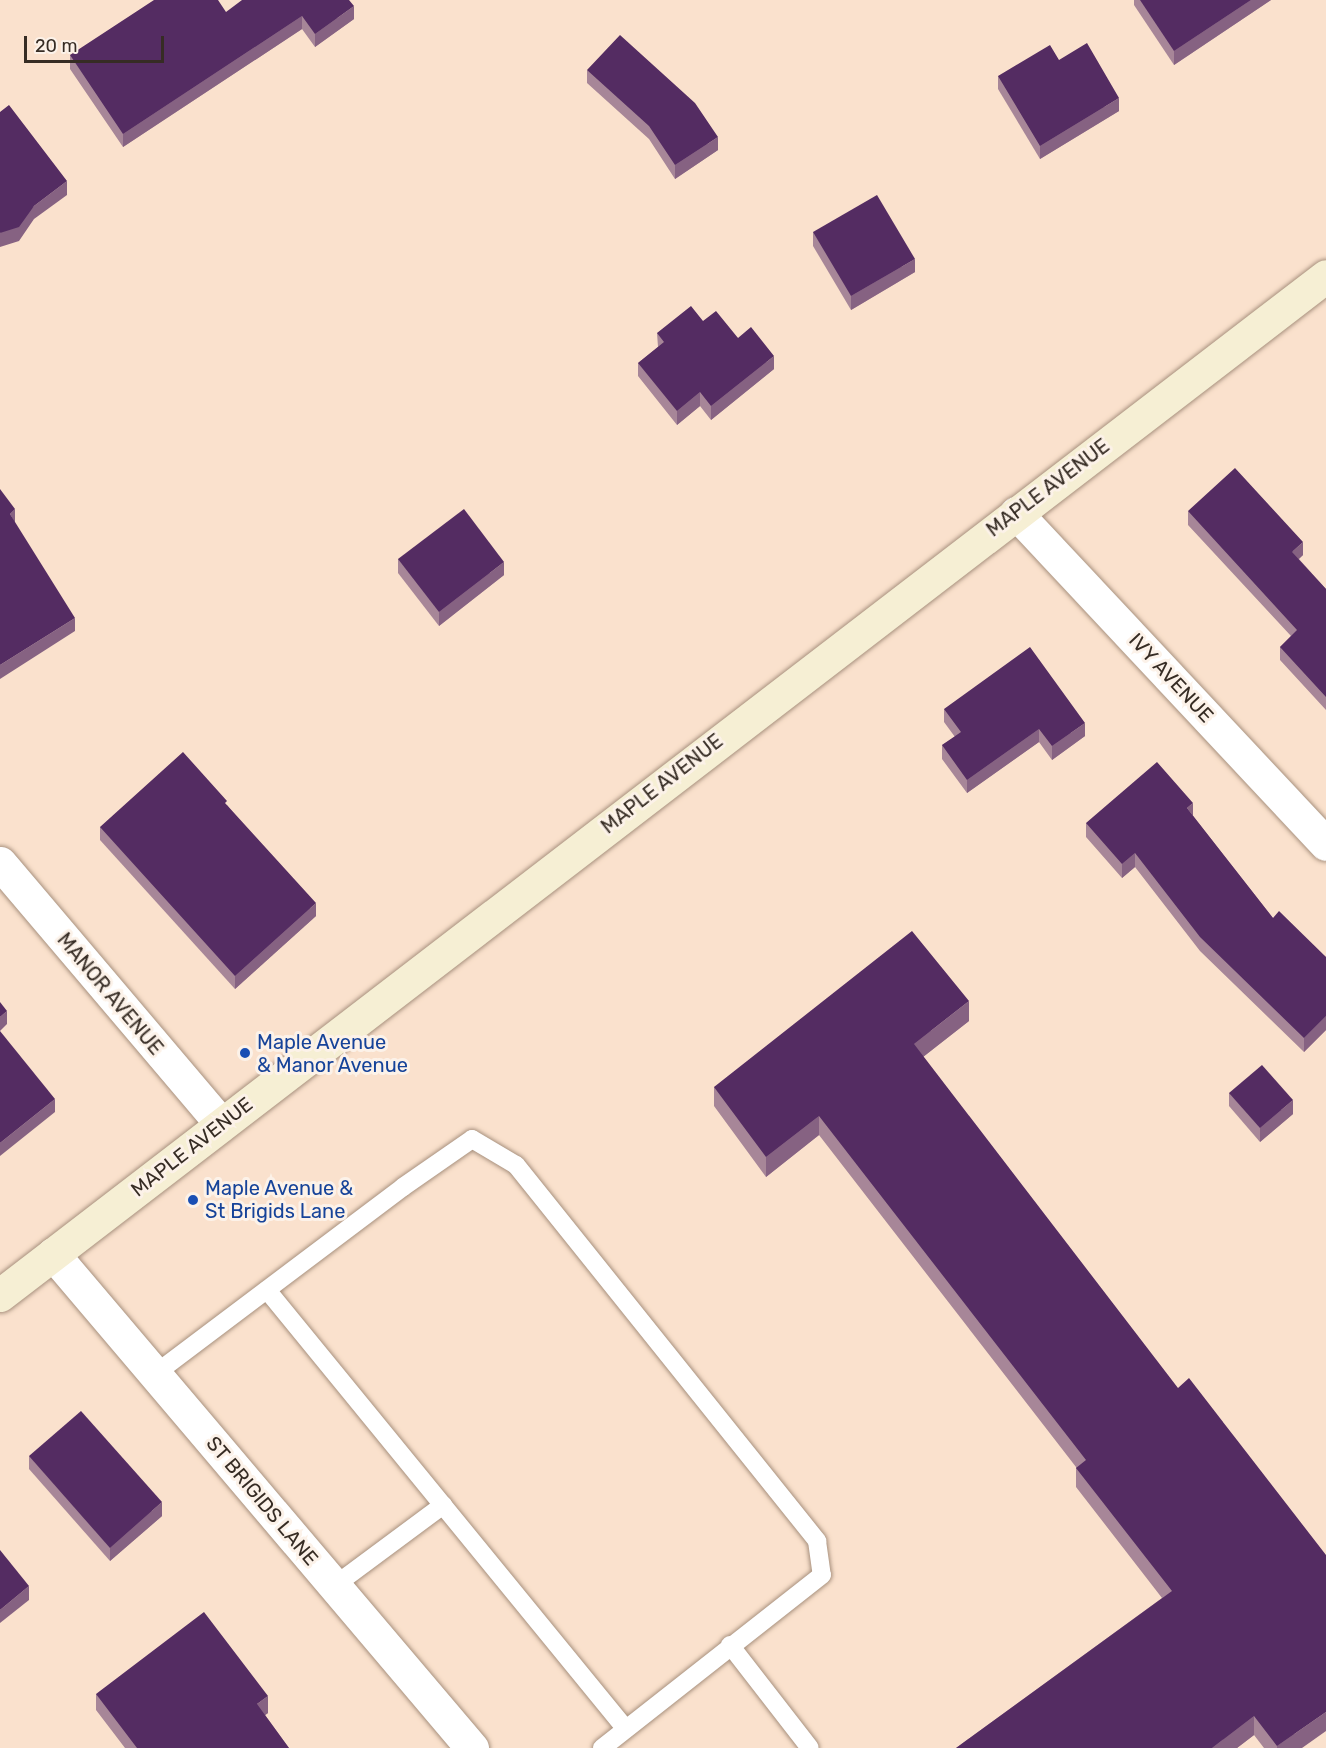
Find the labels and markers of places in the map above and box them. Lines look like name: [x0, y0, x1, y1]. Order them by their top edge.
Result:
place label: Maple Avenue & Manor Avenue: [257, 1030, 409, 1077]
marker: Maple Avenue & Manor Avenue: [238, 1046, 252, 1060]
place label: Maple Avenue & St Brigids Lane: [205, 1176, 354, 1223]
marker: Maple Avenue & St Brigids Lane: [186, 1193, 200, 1207]

